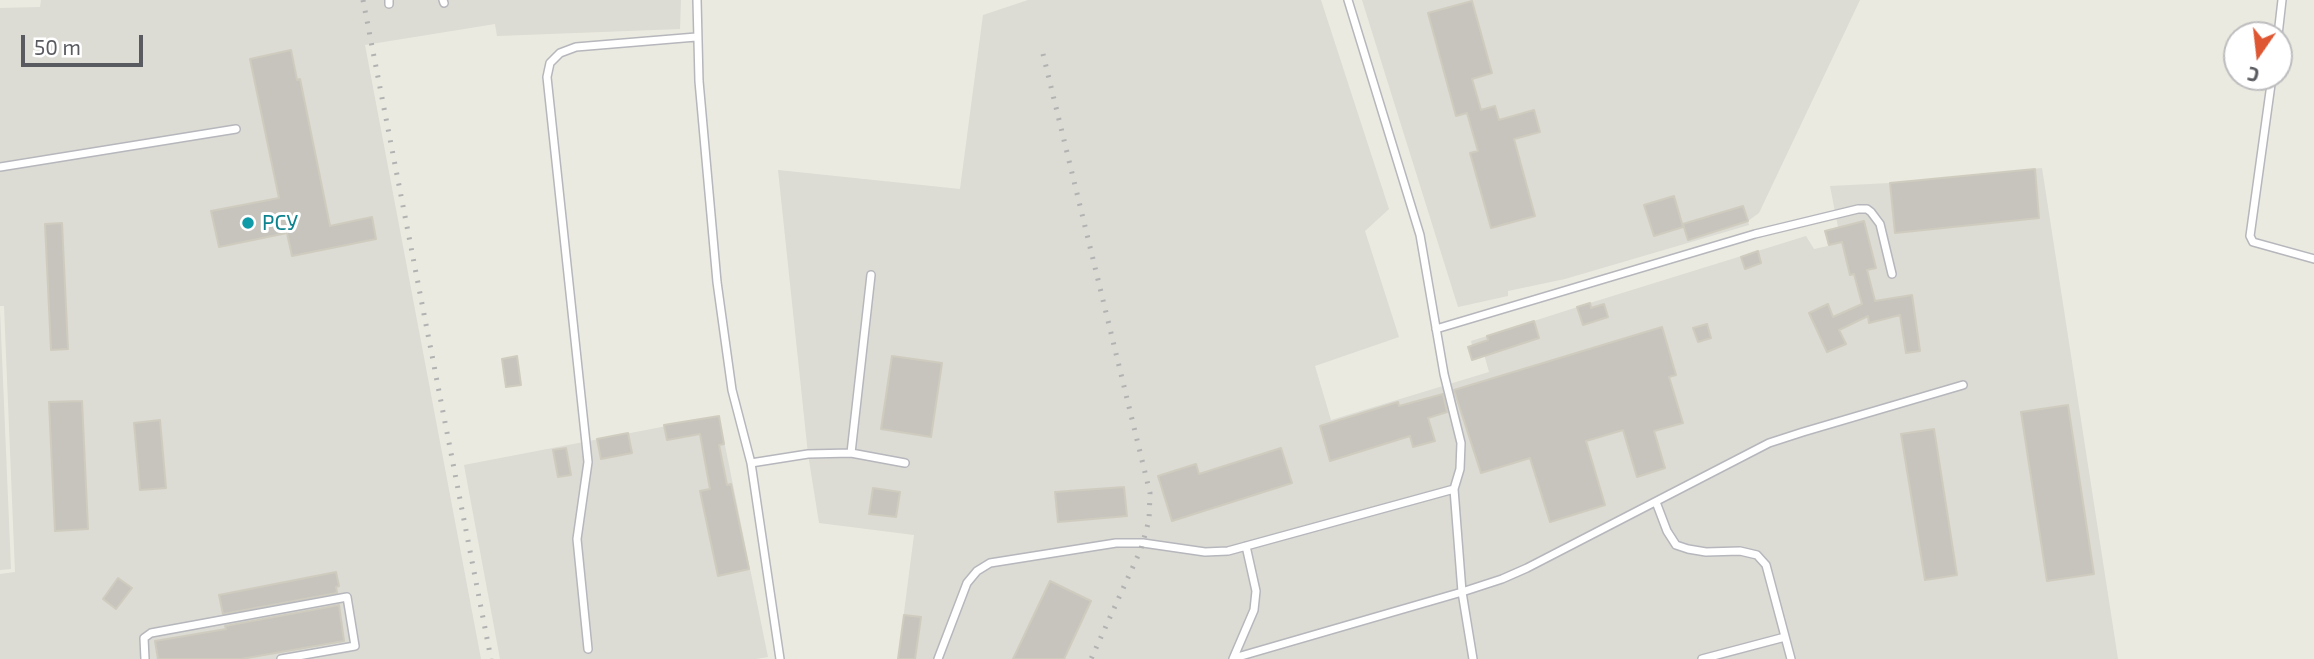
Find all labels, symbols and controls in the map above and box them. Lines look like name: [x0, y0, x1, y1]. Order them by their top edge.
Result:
scale bar: [24, 21, 147, 65]
north arrow: [2223, 21, 2293, 91]
text: 50 m: [34, 34, 81, 59]
text: С: [2245, 62, 2261, 87]
place label: РСУ: [262, 210, 298, 236]
marker: РСУ: [240, 215, 256, 231]

